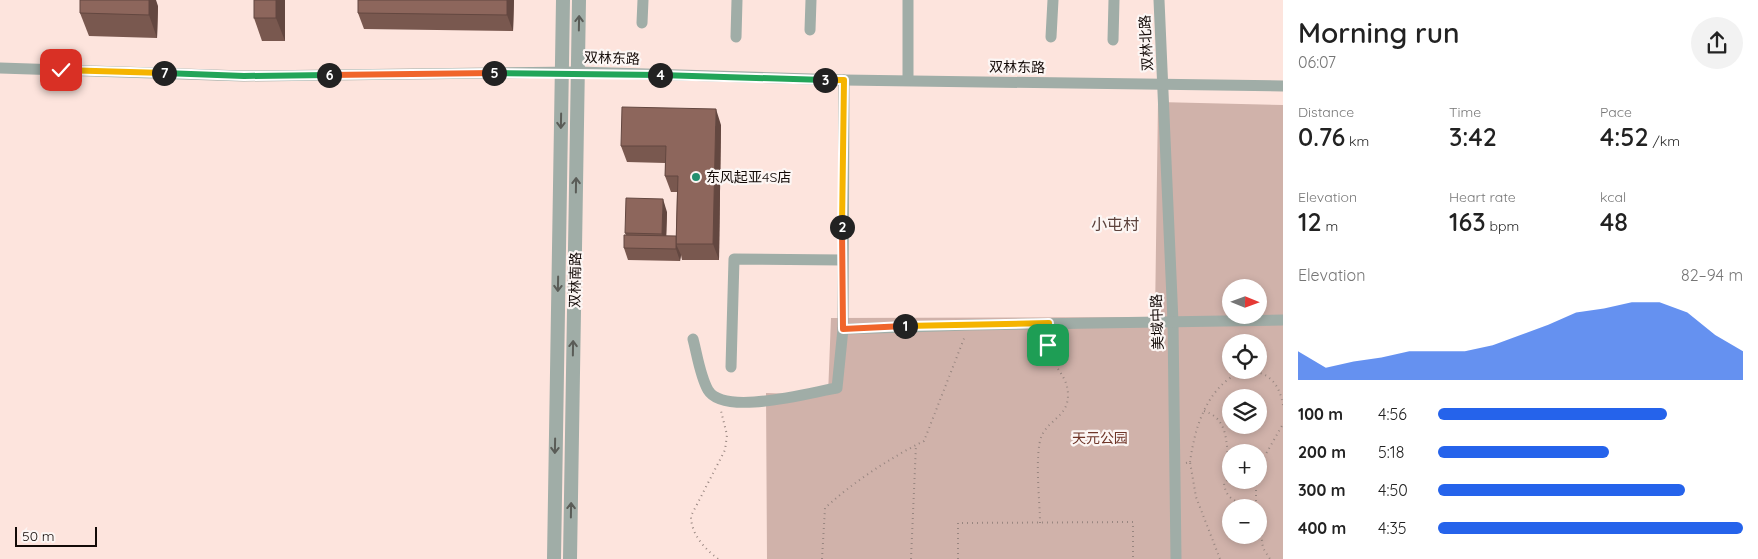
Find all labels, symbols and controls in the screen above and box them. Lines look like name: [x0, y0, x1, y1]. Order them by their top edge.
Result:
one-way arrow: [574, 15, 584, 32]
street label: 双林北路: [1136, 15, 1156, 71]
text: Morning run: [1298, 15, 1459, 50]
button: share: [1691, 17, 1743, 69]
street label: 双林东路: [584, 48, 640, 68]
pin: [40, 49, 82, 91]
text: 06:07: [1298, 52, 1336, 72]
icon: check: [47, 56, 75, 84]
street label: 双林东路: [989, 58, 1045, 76]
pin: 7: [152, 60, 176, 86]
pin: 5: [482, 60, 506, 86]
pin: 6: [316, 62, 342, 88]
pin: 4: [648, 62, 672, 88]
text: 7: [161, 64, 168, 82]
text: 5: [490, 64, 499, 82]
text: 6: [326, 66, 333, 84]
text: 4: [656, 66, 665, 84]
pin: 3: [812, 68, 838, 92]
text: 3: [822, 71, 829, 89]
text: Distance: [1298, 103, 1354, 121]
text: Time: [1449, 103, 1481, 121]
text: Pace: [1600, 103, 1632, 121]
one-way arrow: [556, 112, 566, 129]
text: 0.76: [1298, 121, 1345, 152]
text: 3:42: [1449, 121, 1497, 152]
text: 4:52: [1600, 121, 1649, 152]
text: km: [1345, 132, 1369, 150]
text: /km: [1649, 132, 1680, 150]
place label: 东风起亚4S店: [706, 168, 791, 186]
marker: 东风起亚4S店: [690, 171, 702, 183]
one-way arrow: [571, 178, 581, 194]
text: Elevation: [1298, 188, 1357, 206]
text: Heart rate: [1449, 188, 1516, 206]
text: kcal: [1600, 188, 1626, 206]
text: 12: [1298, 206, 1322, 237]
text: 163: [1449, 206, 1486, 237]
text: 48: [1600, 206, 1628, 237]
pin: 2: [830, 214, 854, 240]
district label: 小屯村: [1091, 214, 1139, 234]
text: m: [1322, 217, 1338, 235]
text: bpm: [1486, 217, 1519, 235]
text: 2: [839, 218, 846, 236]
street label: 双林南路: [566, 252, 584, 308]
text: Elevation: [1298, 265, 1365, 285]
text: 82–94 m: [1681, 265, 1743, 285]
one-way arrow: [553, 275, 563, 291]
north arrow: [1222, 279, 1268, 324]
map controls: [1222, 279, 1267, 544]
street label: 美域中路: [1147, 294, 1167, 350]
pin: 1: [892, 314, 918, 338]
text: 1: [903, 317, 908, 335]
pin: [1027, 324, 1069, 366]
icon: arrive: [1034, 331, 1062, 359]
button: locate: [1222, 334, 1267, 379]
one-way arrow: [569, 340, 578, 356]
button: layers: [1222, 389, 1267, 434]
text: 100 m: [1298, 404, 1343, 424]
text: 4:56: [1378, 404, 1407, 424]
park label: 天元公园: [1072, 429, 1128, 447]
one-way arrow: [551, 438, 560, 454]
text: 200 m: [1298, 442, 1346, 462]
text: 5:18: [1378, 442, 1404, 462]
button: +: [1222, 444, 1267, 489]
text: 300 m: [1298, 480, 1345, 500]
text: 4:50: [1378, 480, 1408, 500]
button: −: [1222, 499, 1267, 544]
one-way arrow: [566, 503, 575, 519]
text: 400 m: [1298, 518, 1346, 538]
text: 4:35: [1378, 518, 1407, 538]
scale bar: [15, 524, 98, 547]
text: 50 m: [22, 527, 55, 545]

